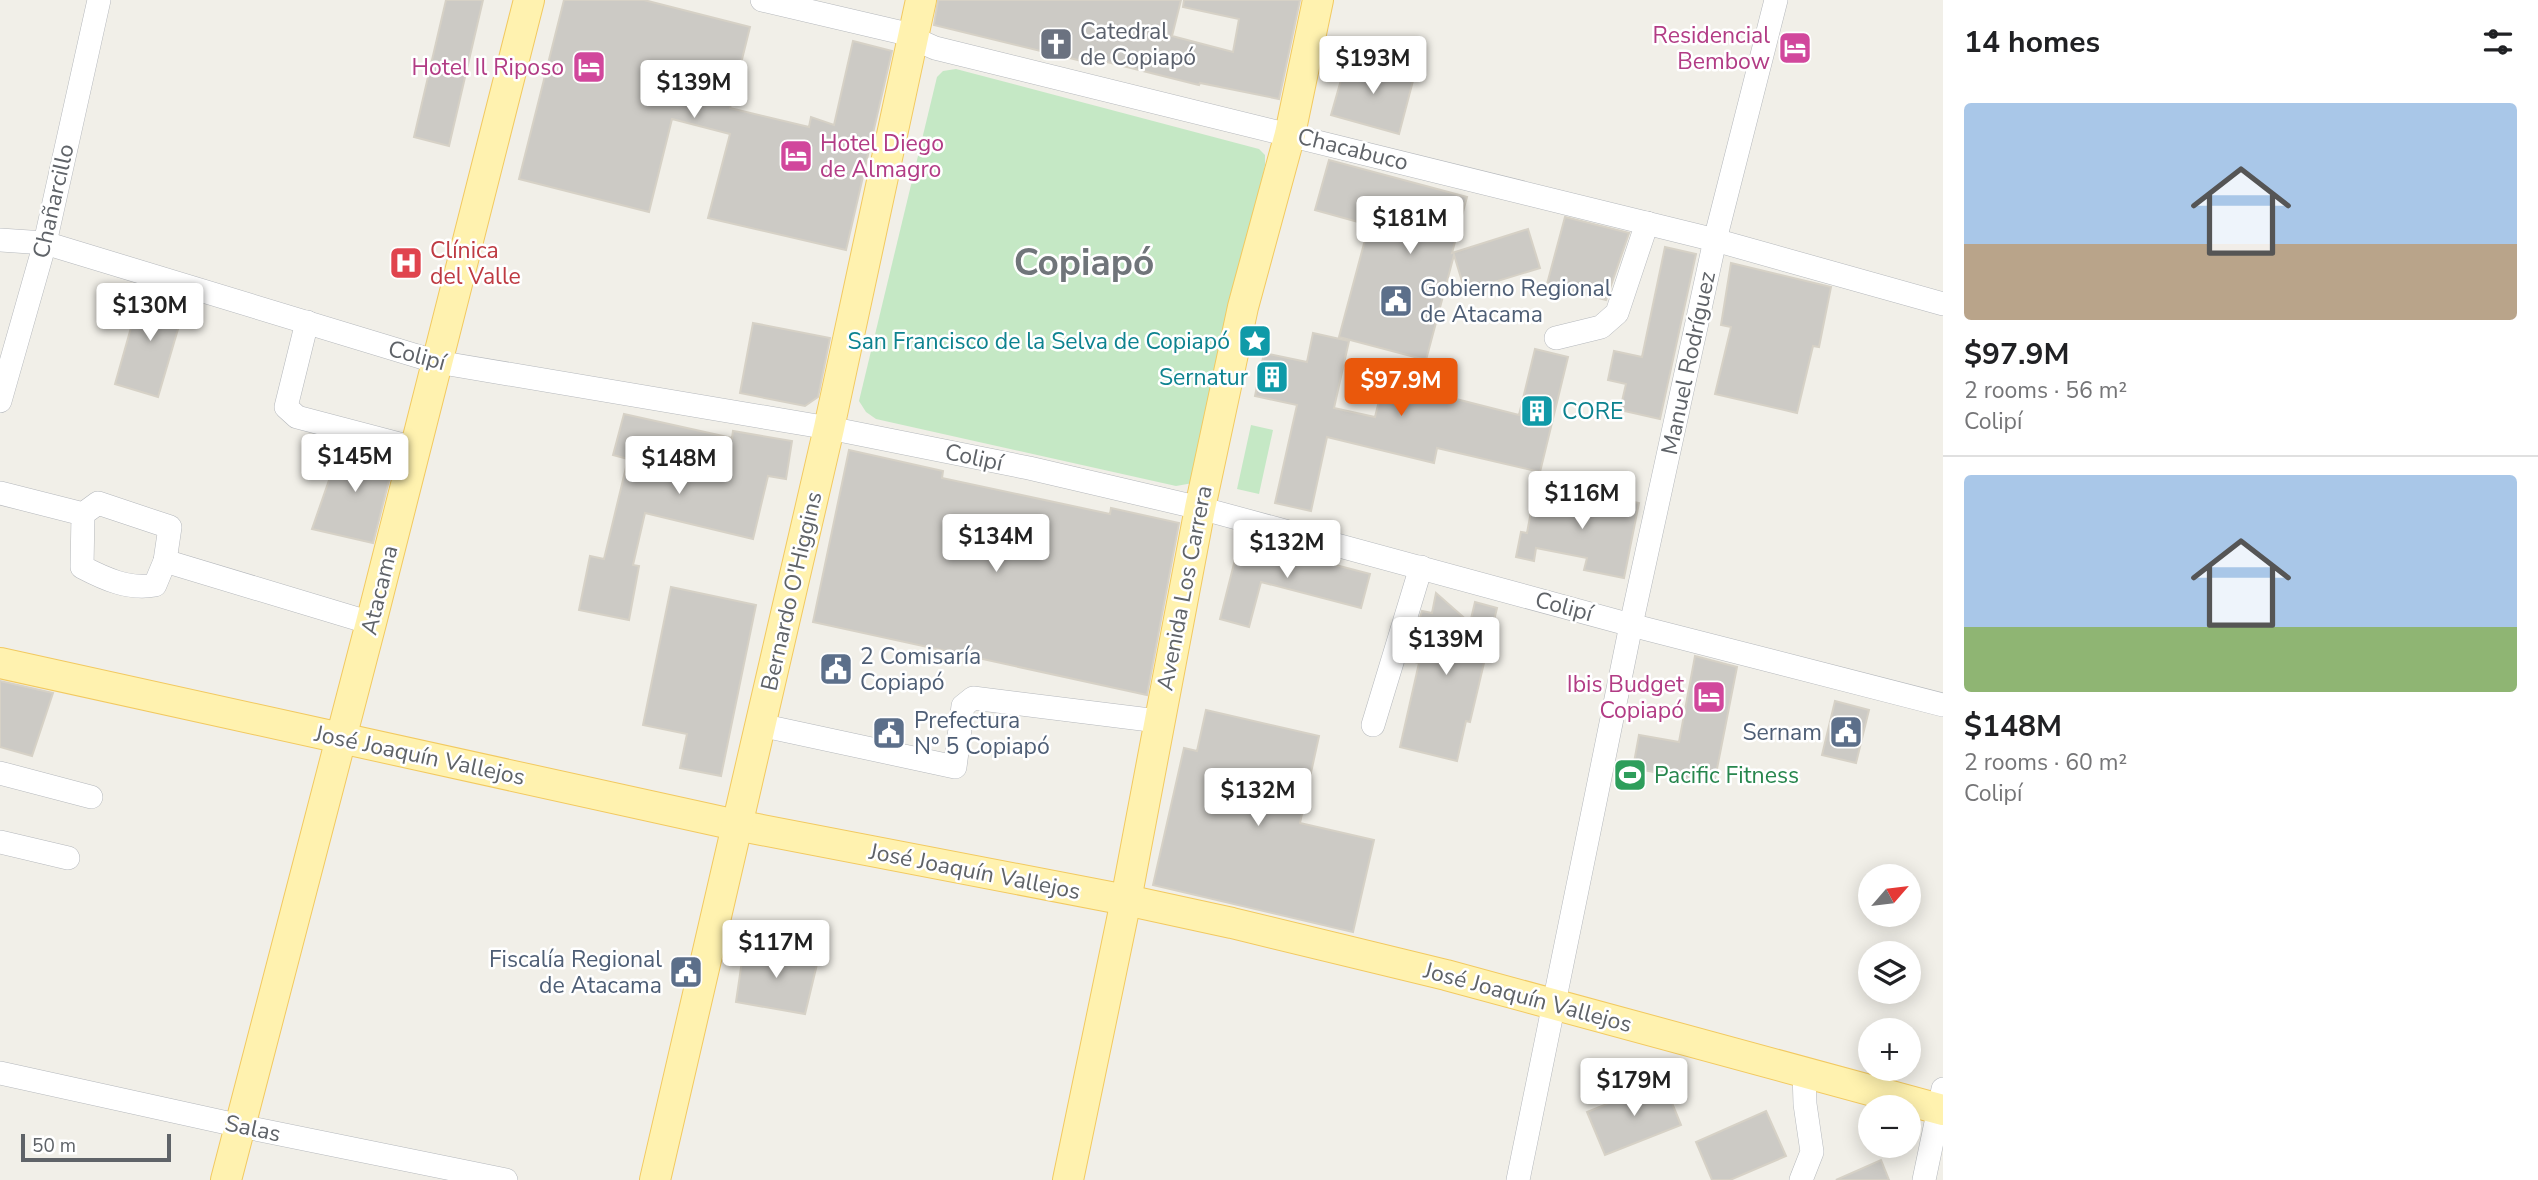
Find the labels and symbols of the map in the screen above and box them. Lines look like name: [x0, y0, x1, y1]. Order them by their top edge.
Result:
place label: Catedral de Copiapó: [1080, 16, 1196, 73]
place label: Residencial Bembow: [1653, 20, 1770, 77]
church icon: Catedral de Copiapó: [1037, 25, 1075, 63]
hotel icon: Residencial Bembow: [1776, 29, 1814, 67]
pin: $193M: [1324, 36, 1422, 96]
hotel icon: Hotel Il Riposo: [570, 48, 608, 86]
place label: Hotel Il Riposo: [412, 52, 564, 83]
pin: $139M: [645, 60, 743, 120]
street label: Chacabuco: [1294, 121, 1411, 178]
place label: Hotel Diego de Almagro: [820, 128, 944, 185]
hotel icon: Hotel Diego de Almagro: [777, 137, 815, 175]
street label: Chañarcillo: [25, 141, 82, 261]
pin: $181M: [1361, 196, 1459, 256]
place label: Clínica del Valle: [430, 235, 521, 292]
district label: Copiapó: [1014, 238, 1154, 288]
hospital icon: Clínica del Valle: [387, 244, 425, 282]
street label: Manuel Rodríguez: [1654, 268, 1723, 458]
place label: Gobierno Regional de Atacama: [1420, 273, 1612, 330]
public building icon: Gobierno Regional de Atacama: [1377, 282, 1415, 320]
pin: $130M: [101, 284, 199, 343]
place icon: San Francisco de la Selva de Copiapó: [1236, 322, 1274, 360]
place label: San Francisco de la Selva de Copiapó: [848, 326, 1230, 357]
street label: Colipí: [385, 333, 451, 378]
building icon: Sernatur: [1253, 358, 1291, 396]
pin: $97.9M: [1344, 358, 1458, 418]
place label: Sernatur: [1159, 362, 1249, 393]
building icon: CORE: [1518, 392, 1556, 430]
place label: CORE: [1562, 396, 1623, 427]
pin: $145M: [306, 434, 404, 494]
pin: $148M: [630, 436, 728, 496]
street label: Colipí: [942, 436, 1007, 479]
pin: $116M: [1533, 472, 1631, 531]
street label: Avenida Los Carrera: [1149, 483, 1220, 693]
street label: Bernardo O'Higgins: [754, 489, 829, 694]
pin: $134M: [947, 514, 1045, 574]
pin: $132M: [1238, 520, 1336, 580]
street label: Atacama: [353, 542, 406, 638]
street label: Colipí: [1532, 584, 1598, 629]
pin: $139M: [1397, 618, 1495, 677]
place label: 2 Comisaría Copiapó: [860, 641, 981, 698]
public building icon: 2 Comisaría Copiapó: [817, 650, 855, 688]
place label: Ibis Budget Copiapó: [1567, 669, 1685, 726]
hotel icon: Ibis Budget Copiapó: [1690, 678, 1728, 716]
place label: Prefectura N° 5 Copiapó: [914, 705, 1050, 762]
public building icon: Sernam: [1827, 713, 1865, 751]
public building icon: Prefectura N° 5 Copiapó: [870, 714, 908, 752]
place label: Sernam: [1742, 717, 1822, 748]
street label: José Joaquín Vallejos: [311, 718, 528, 793]
sports icon: Pacific Fitness: [1611, 756, 1649, 794]
place label: Pacific Fitness: [1654, 760, 1799, 791]
pin: $132M: [1209, 768, 1307, 828]
street label: José Joaquín Vallejos: [866, 836, 1083, 907]
north arrow: [1858, 864, 1922, 928]
pin: $117M: [727, 920, 825, 980]
place label: Fiscalía Regional de Atacama: [489, 944, 662, 1001]
public building icon: Fiscalía Regional de Atacama: [667, 953, 705, 991]
street label: José Joaquín Vallejos: [1419, 955, 1635, 1040]
pin: $179M: [1585, 1058, 1683, 1118]
street label: Salas: [222, 1107, 284, 1150]
scale bar: [21, 1131, 172, 1163]

